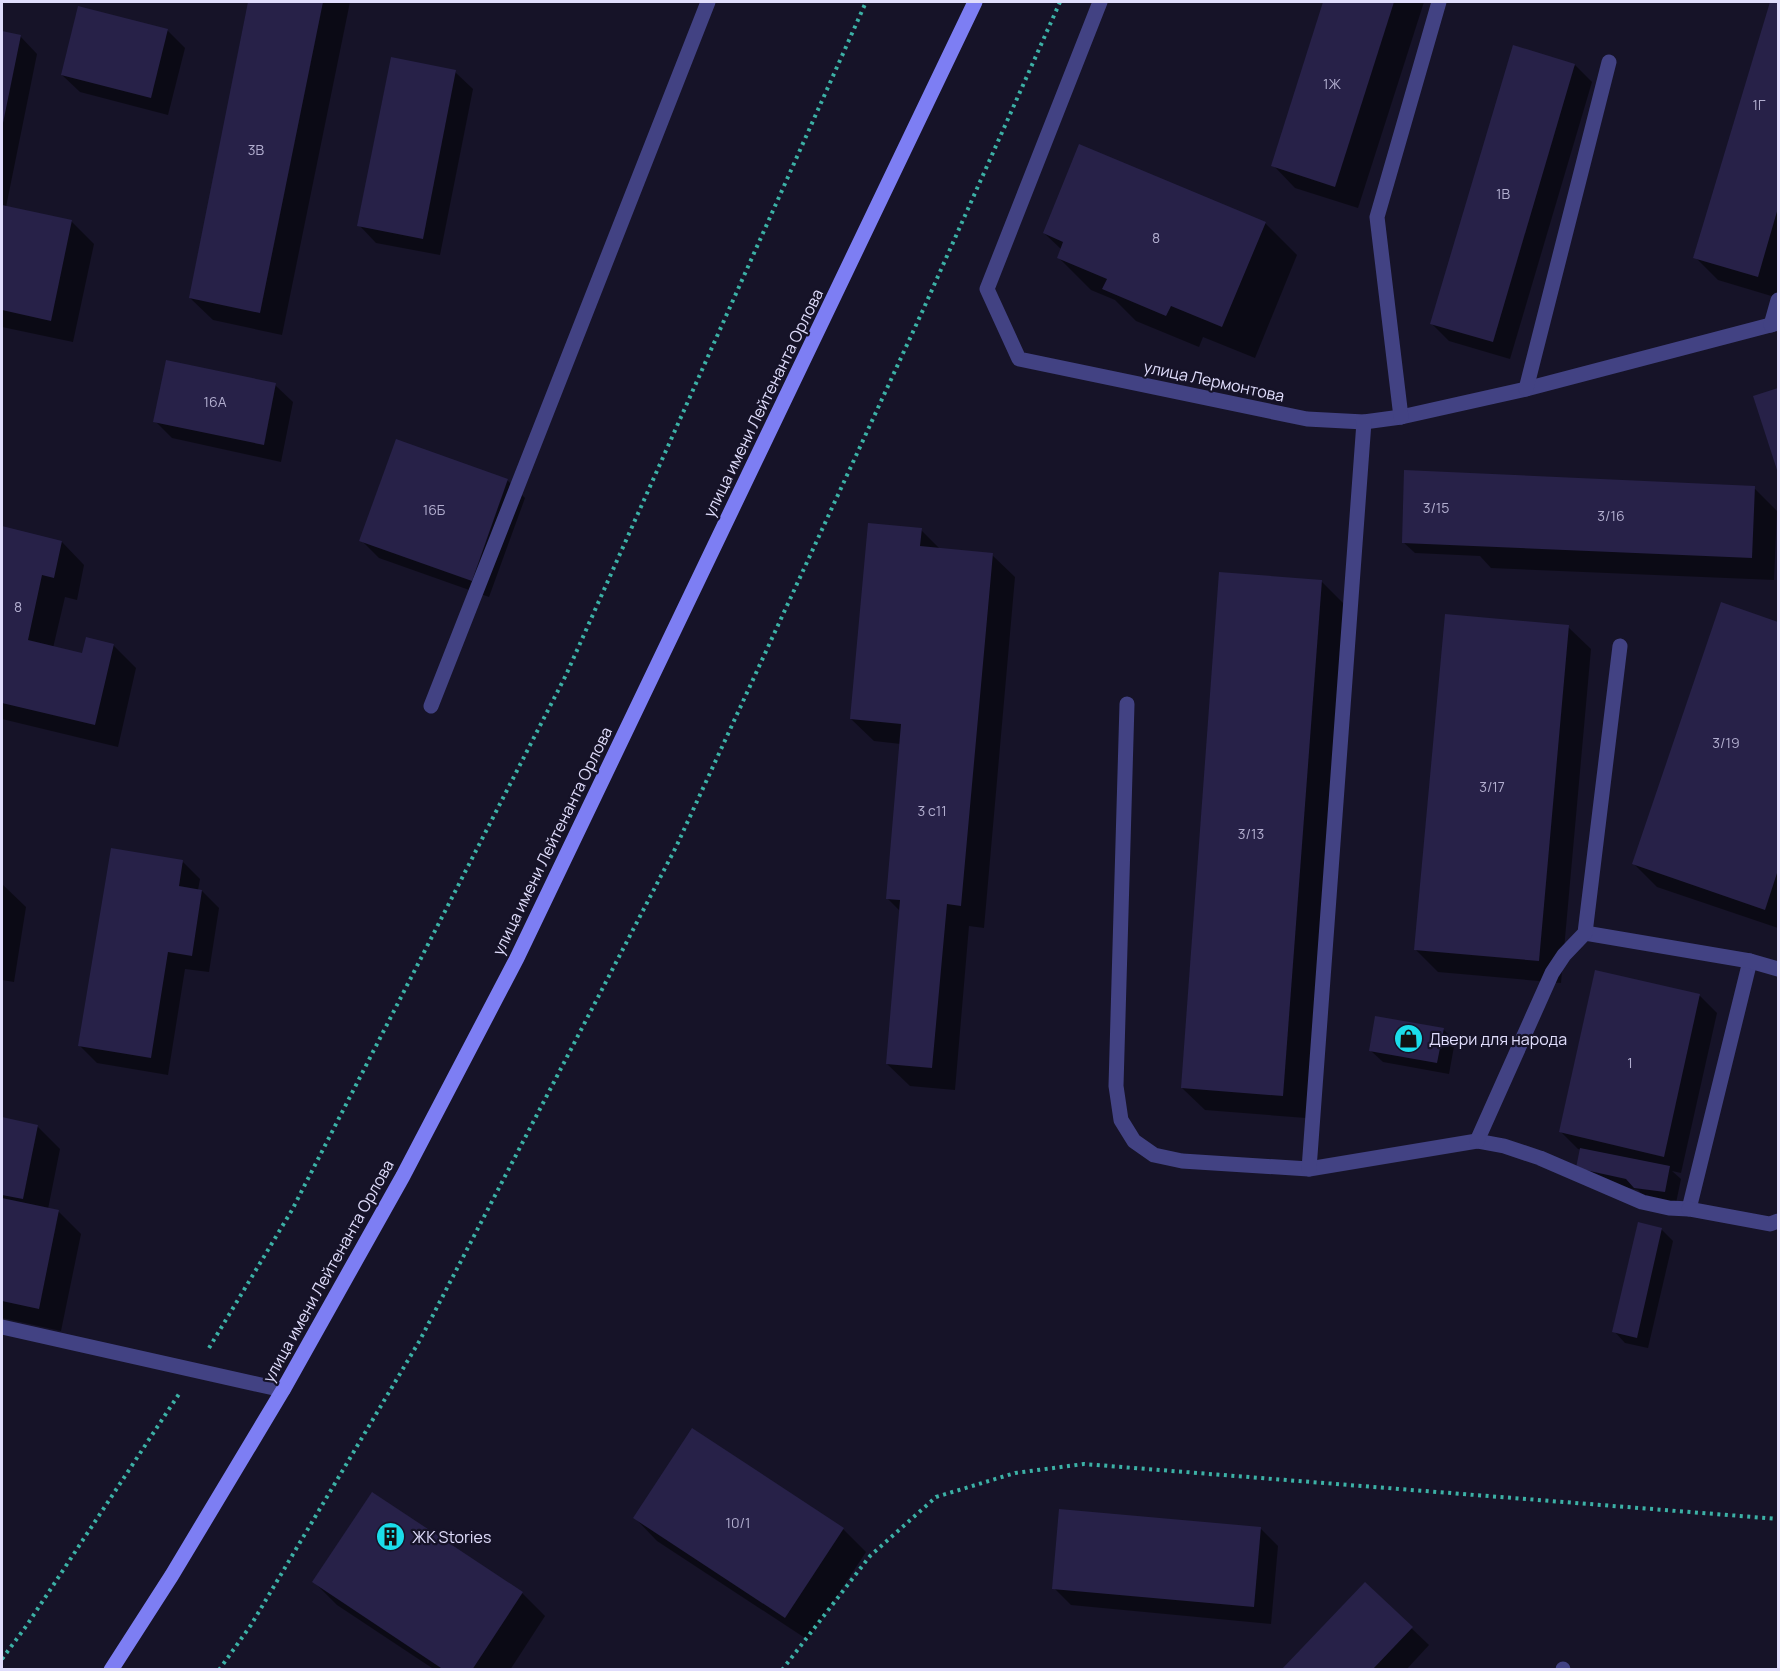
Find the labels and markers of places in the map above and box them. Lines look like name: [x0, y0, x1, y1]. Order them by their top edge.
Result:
shop icon: Двери для народа: [1392, 1023, 1424, 1055]
place label: Двери для народа: [1429, 1028, 1567, 1050]
building icon: ЖК Stories: [375, 1521, 407, 1553]
place label: ЖК Stories: [412, 1526, 491, 1548]

